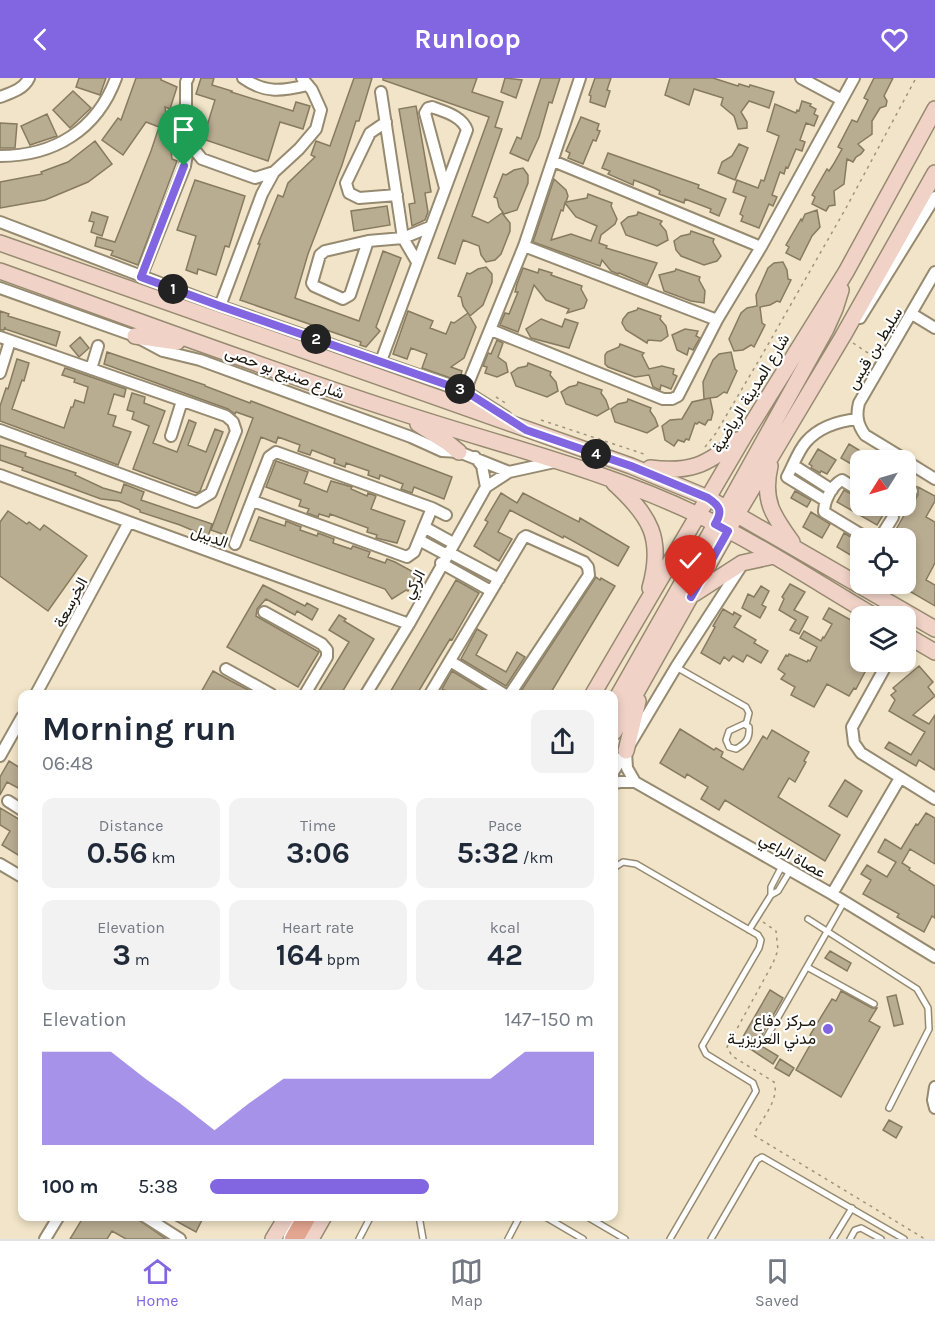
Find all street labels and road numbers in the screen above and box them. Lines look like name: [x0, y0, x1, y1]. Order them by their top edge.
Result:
street label: سليط بن قيس: [842, 304, 907, 393]
street label: شارع المدينة الرياضية: [707, 330, 795, 457]
street label: شارع صنيع بو حصى: [222, 342, 347, 405]
street label: الديبل: [188, 521, 231, 553]
street label: الركي: [398, 566, 433, 604]
street label: الخرسعة: [49, 574, 92, 631]
street label: عصاة الراعي: [754, 829, 829, 885]

